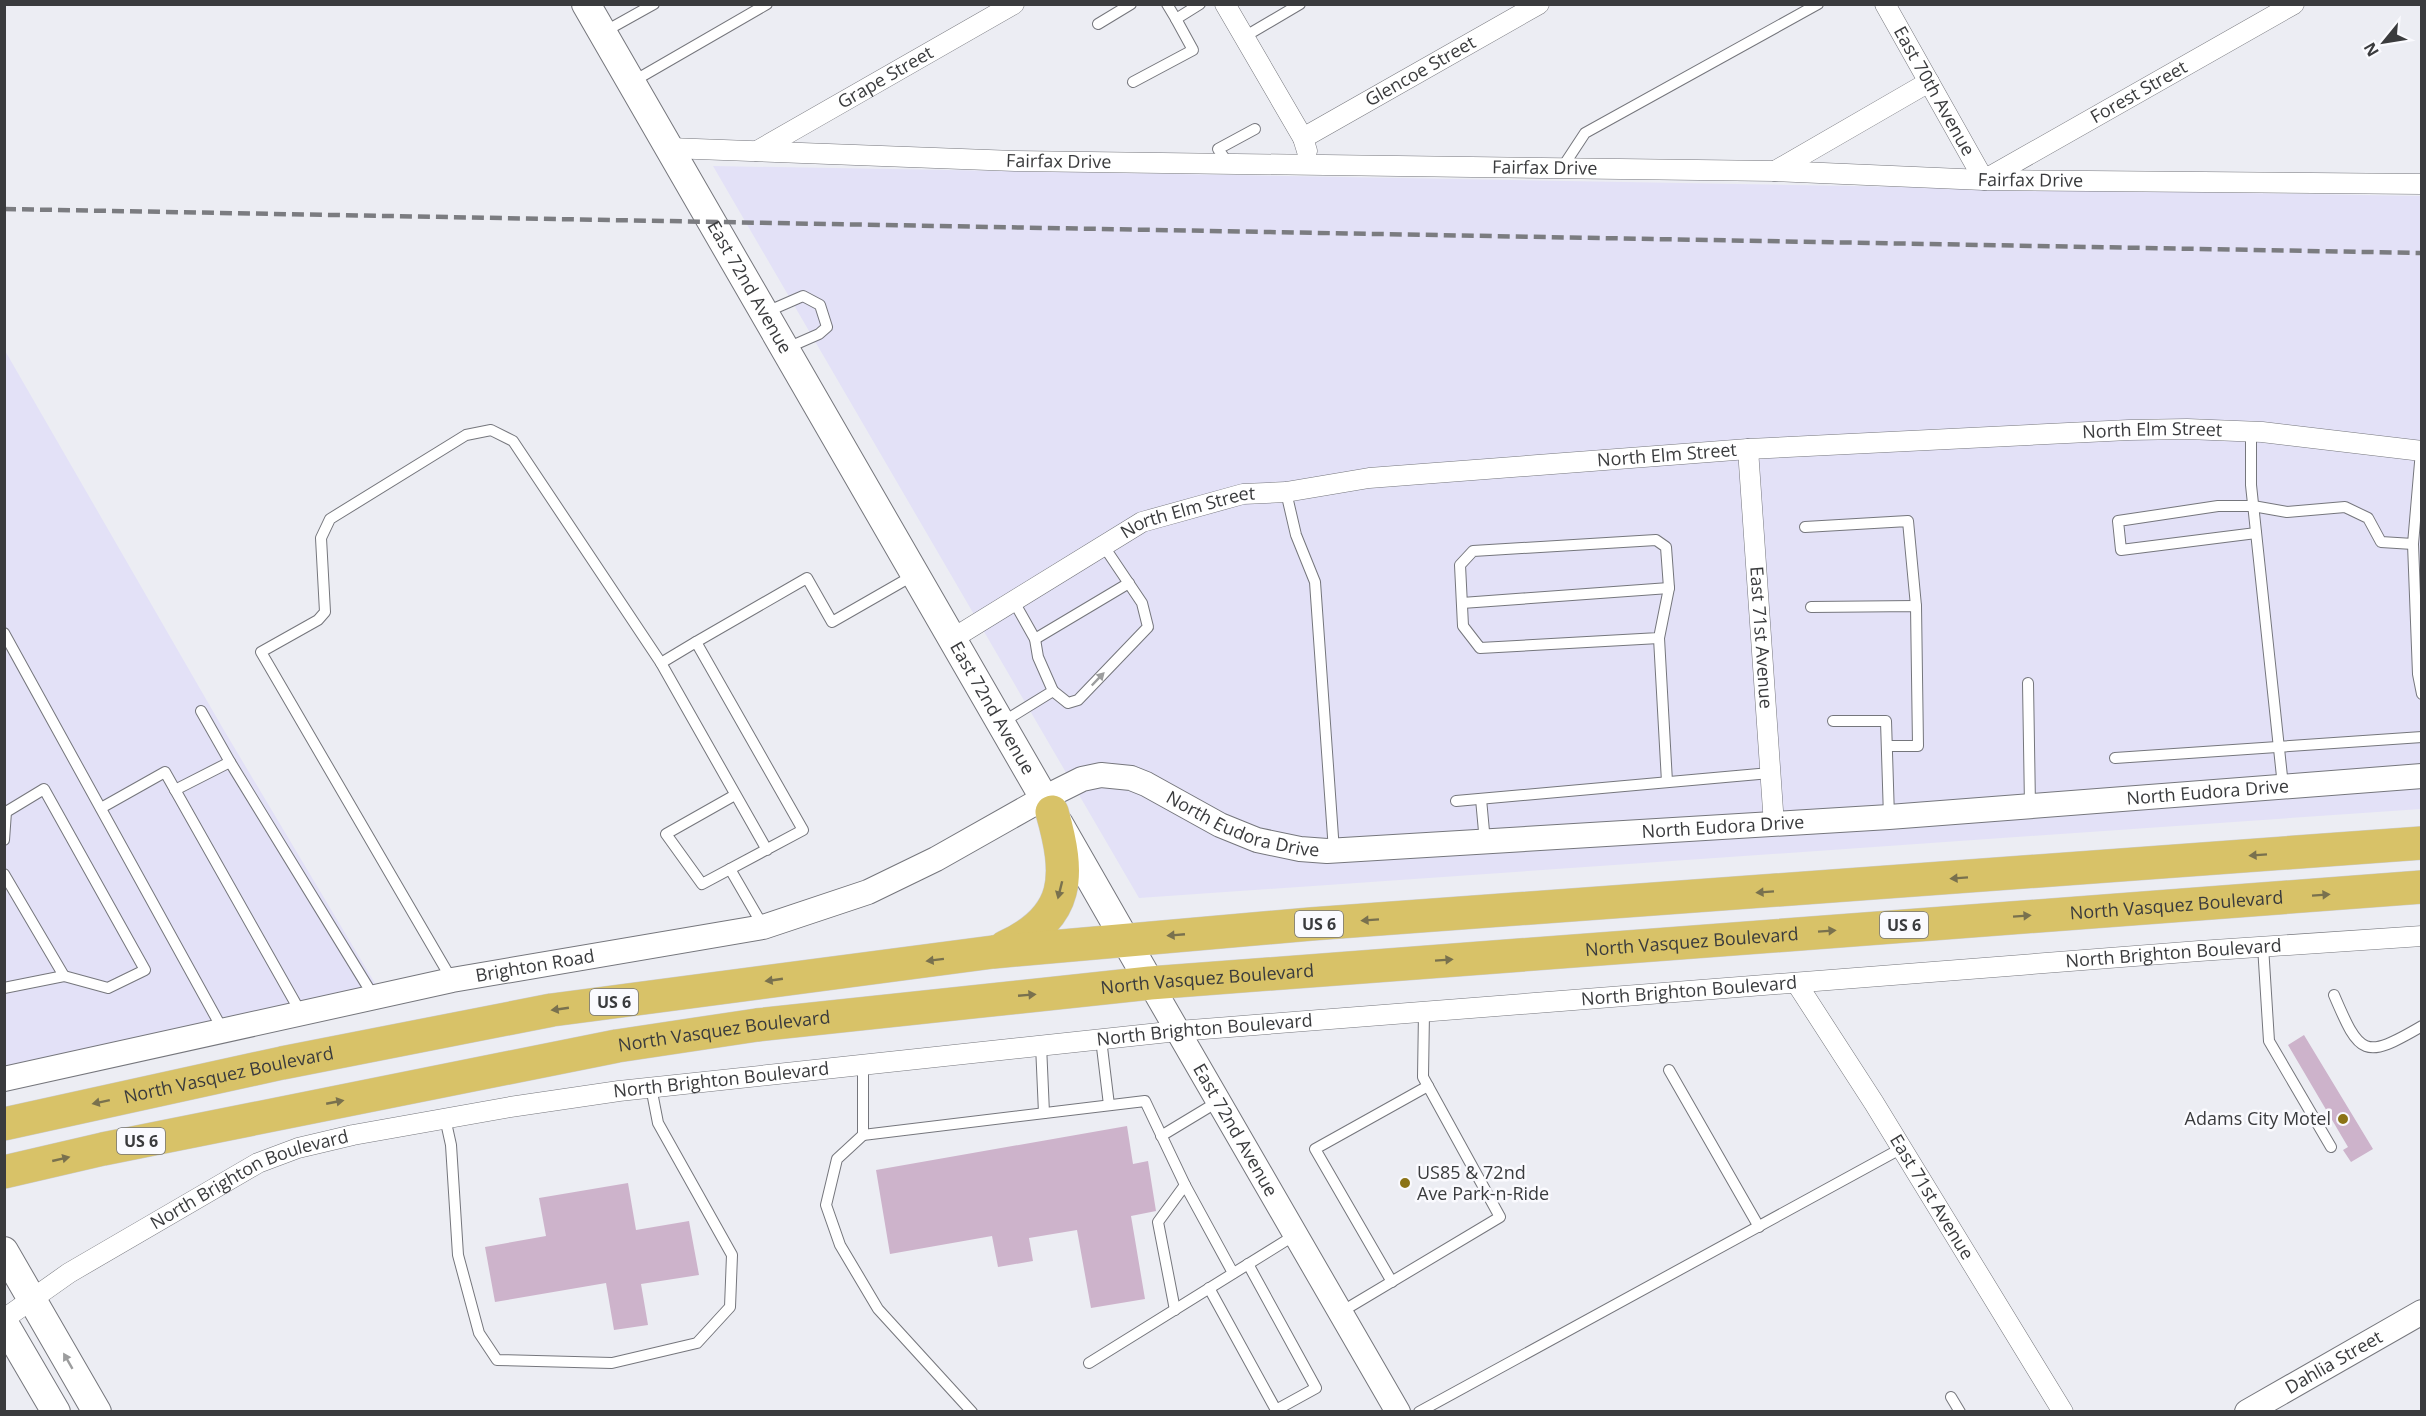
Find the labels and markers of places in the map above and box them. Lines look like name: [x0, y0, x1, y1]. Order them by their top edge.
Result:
place label: Adams City Motel: [2185, 1106, 2331, 1130]
marker: Adams City Motel: [2336, 1112, 2350, 1126]
place label: US85 & 72nd Ave Park-n-Ride: [1417, 1160, 1549, 1205]
marker: US85 & 72nd Ave Park-n-Ride: [1398, 1176, 1412, 1190]

